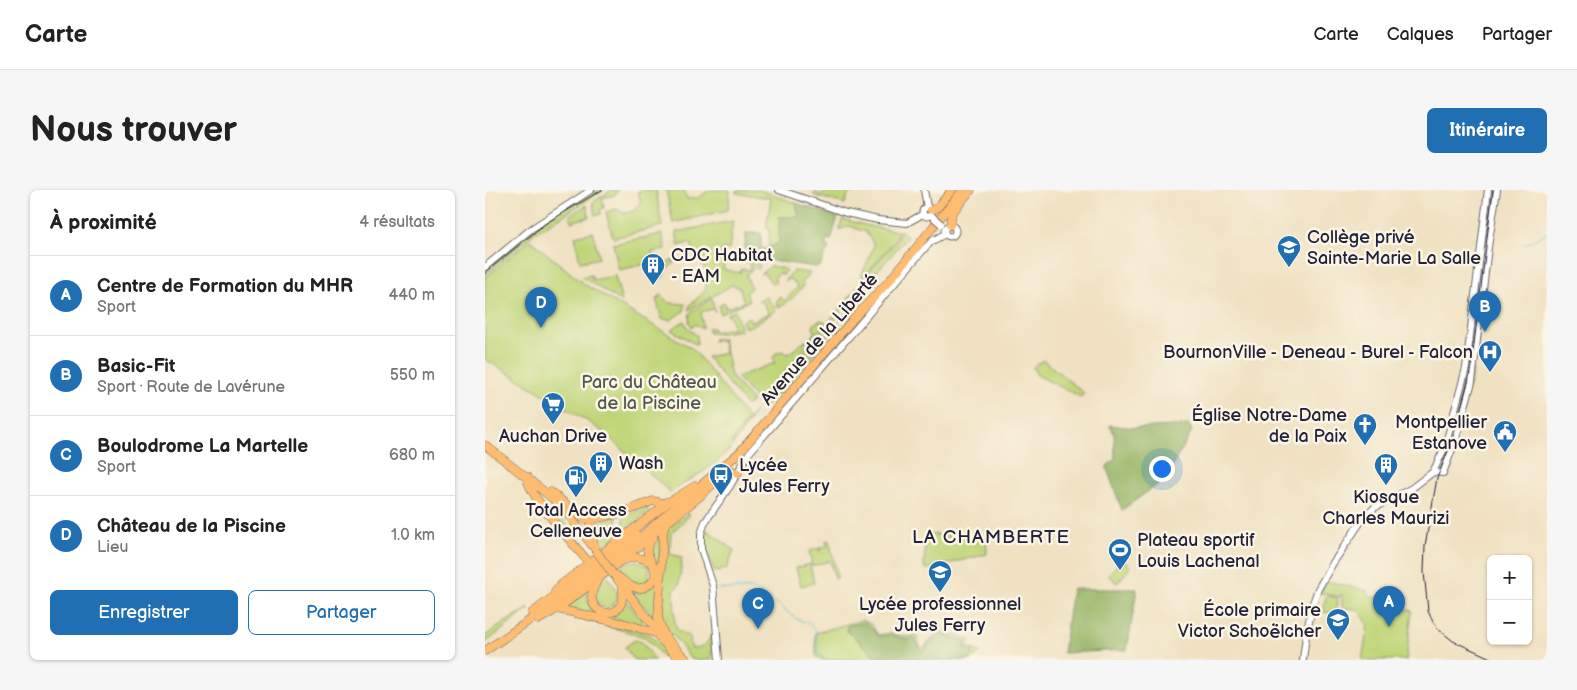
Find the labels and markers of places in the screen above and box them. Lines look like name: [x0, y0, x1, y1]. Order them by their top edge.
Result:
place label: Collège privé Sainte-Marie La Salle: [1307, 227, 1481, 269]
school or university icon: Collège privé Sainte-Marie La Salle: [1276, 234, 1302, 268]
place label: CDC Habitat - EAM: [671, 245, 773, 287]
building icon: CDC Habitat - EAM: [640, 252, 666, 286]
pin: D: [525, 287, 557, 328]
pin: B: [1469, 291, 1501, 332]
hospital icon: BournonVille - Deneau - Burel - Falcon: [1477, 339, 1503, 373]
place label: BournonVille - Deneau - Burel - Falcon: [1163, 342, 1473, 363]
supermarket icon: Auchan Drive: [540, 391, 566, 425]
place label: Église Notre-Dame de la Paix: [1191, 403, 1348, 447]
church icon: Église Notre-Dame de la Paix: [1352, 412, 1378, 446]
place label: Montpellier Estanove: [1395, 412, 1487, 454]
public building icon: Montpellier Estanove: [1492, 419, 1518, 453]
place label: Auchan Drive: [499, 426, 607, 447]
building icon: Wash: [588, 450, 614, 484]
building icon: Kiosque Charles Maurizi: [1373, 452, 1399, 486]
place label: Wash: [619, 453, 663, 474]
place label: Lycée Jules Ferry: [739, 455, 830, 497]
bus stop icon: Lycée Jules Ferry: [708, 462, 734, 496]
fuel station icon: Total Access Celleneuve: [563, 464, 589, 498]
place label: Kiosque Charles Maurizi: [1322, 487, 1450, 529]
place label: Total Access Celleneuve: [525, 500, 627, 542]
place label: Plateau sportif Louis Lachenal: [1137, 530, 1259, 572]
sports icon: Plateau sportif Louis Lachenal: [1107, 537, 1133, 571]
school or university icon: Lycée professionnel Jules Ferry: [927, 559, 953, 593]
pin: A: [1373, 586, 1405, 627]
pin: C: [742, 588, 774, 629]
place label: Lycée professionnel Jules Ferry: [859, 594, 1021, 636]
place label: École primaire Victor Schoëlcher: [1178, 598, 1321, 642]
school or university icon: École primaire Victor Schoëlcher: [1325, 607, 1351, 641]

